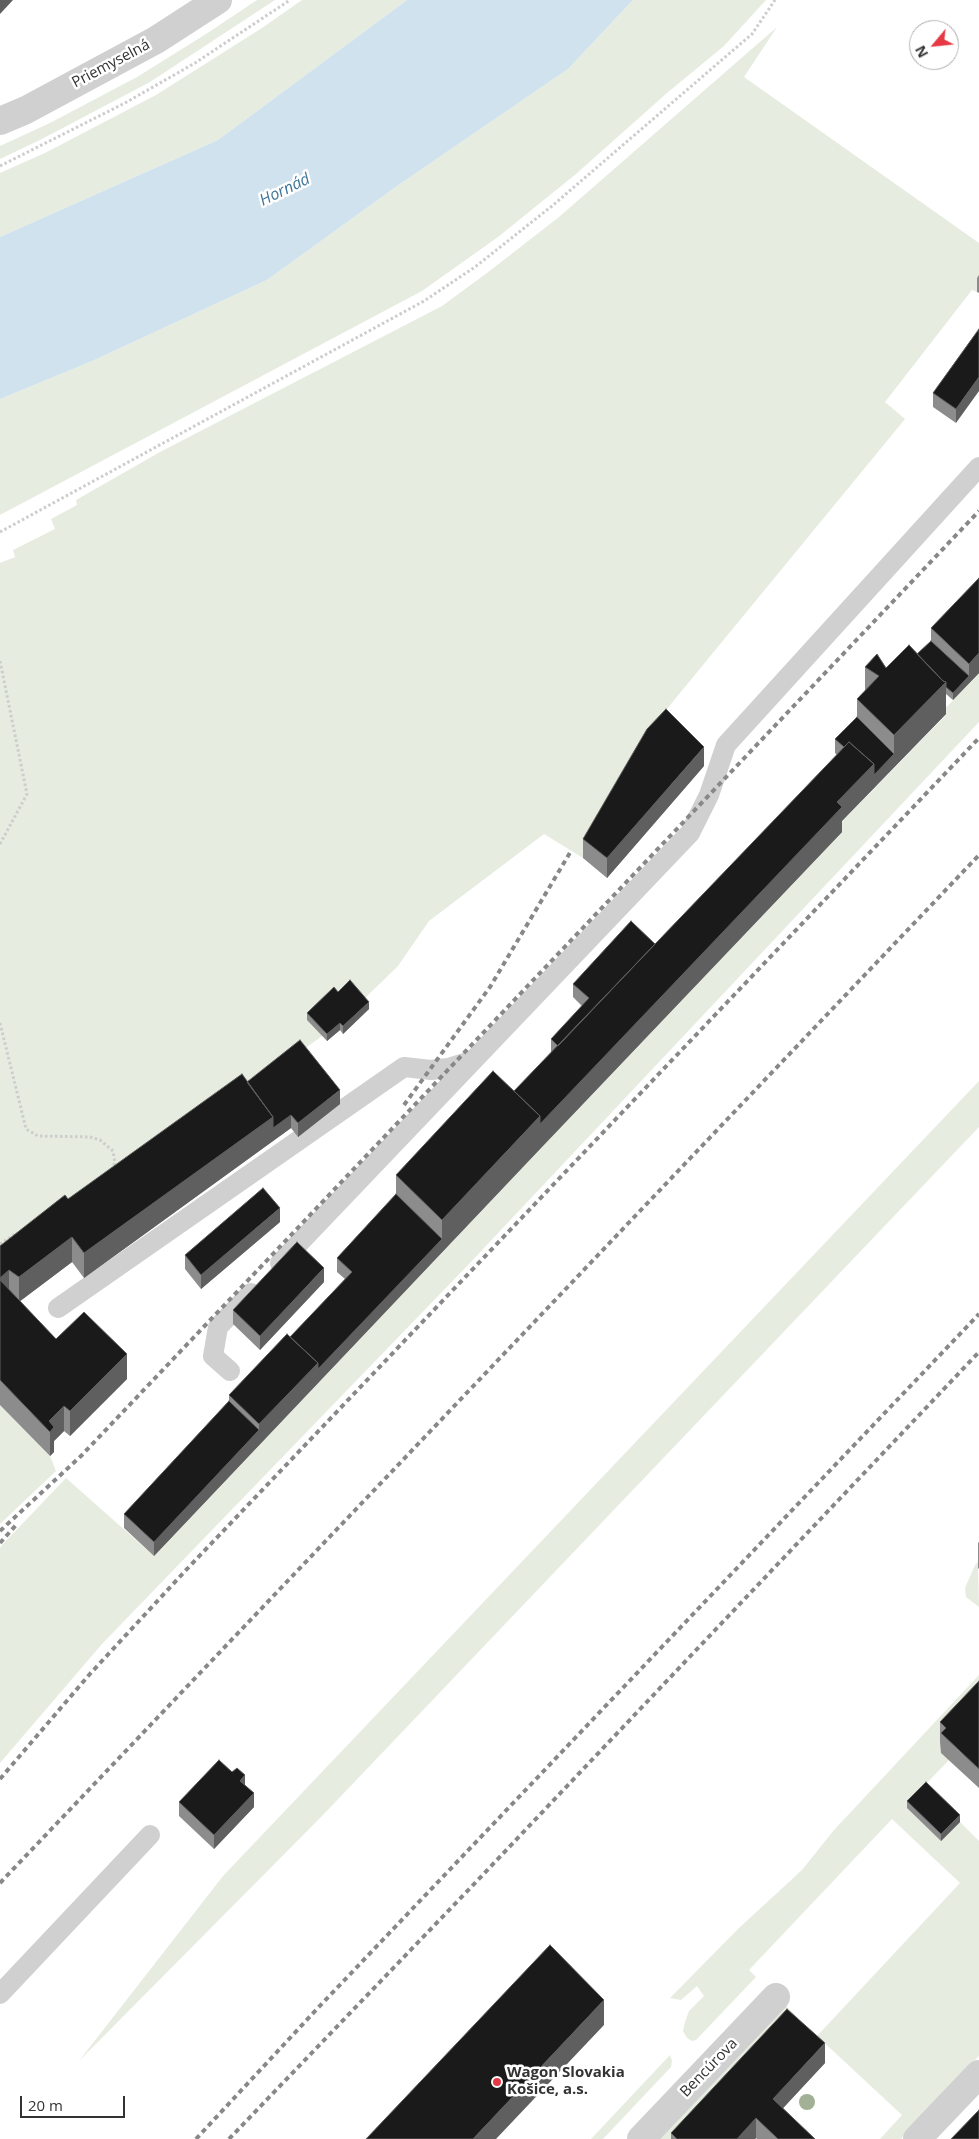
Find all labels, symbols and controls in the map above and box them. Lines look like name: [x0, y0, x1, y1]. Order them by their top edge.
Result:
north arrow: [909, 20, 959, 70]
street label: Priemyselná: [69, 36, 153, 92]
text: N: [910, 42, 932, 61]
water label: Hornád: [257, 170, 313, 210]
street label: Bencúrova: [677, 2035, 741, 2101]
place label: Wagon Slovakia Košice, a.s.: [507, 2064, 625, 2099]
marker: Wagon Slovakia Košice, a.s.: [491, 2076, 503, 2088]
scale bar: [22, 2086, 128, 2118]
text: 20 m: [28, 2095, 63, 2115]

